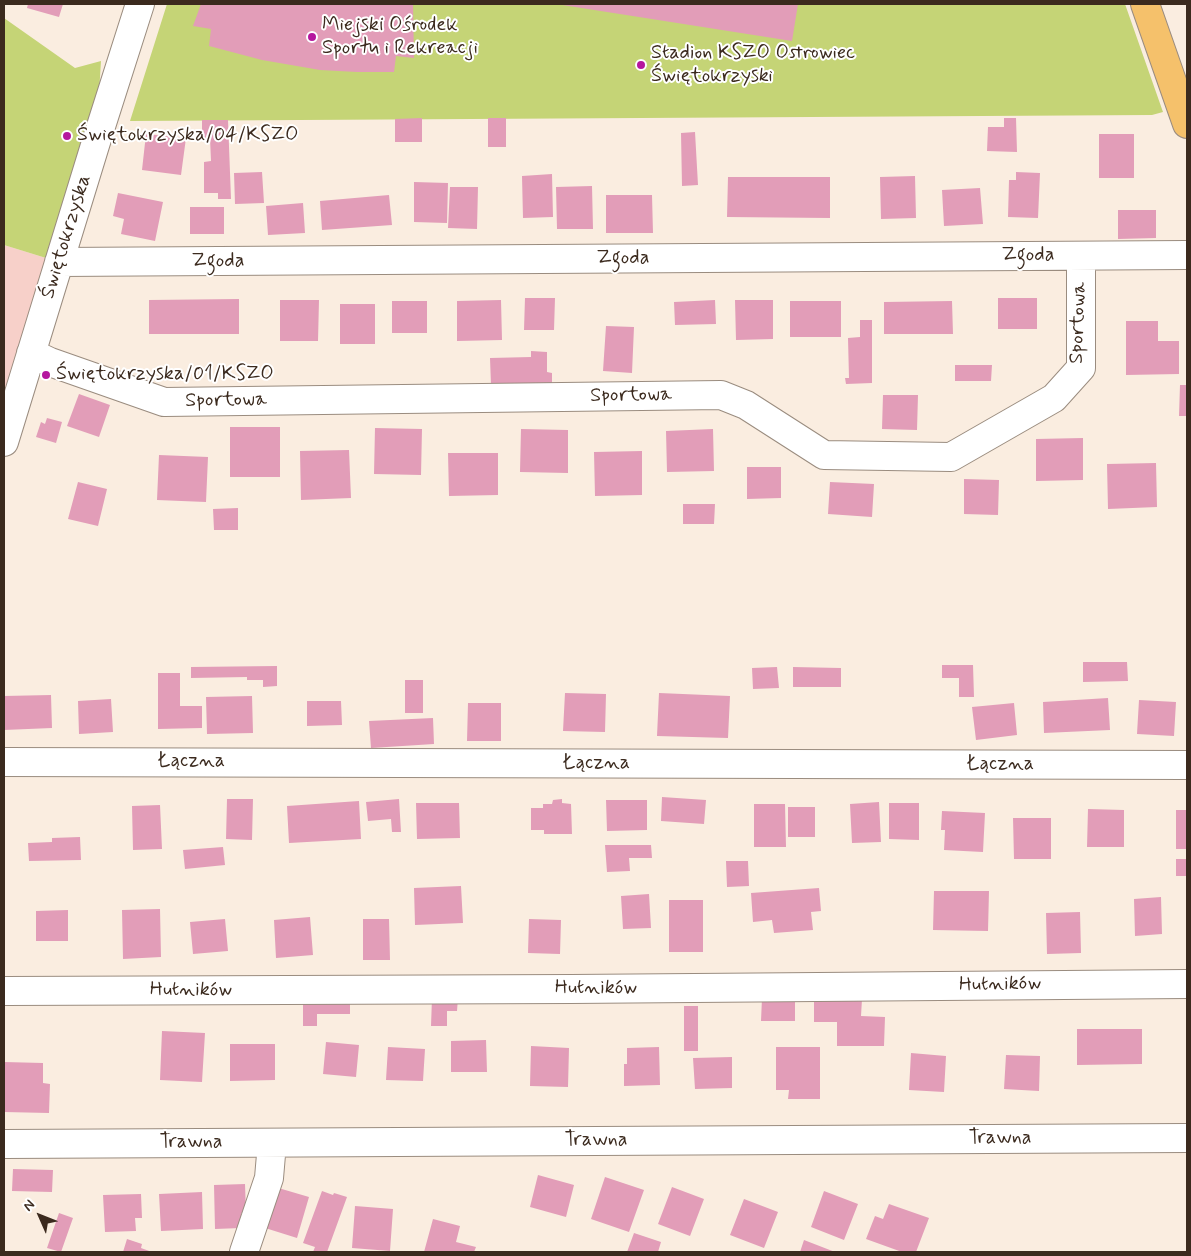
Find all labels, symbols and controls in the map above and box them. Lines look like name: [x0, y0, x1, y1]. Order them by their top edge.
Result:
place label: Miejski Ośrodek Sportu i Rekreacji: [322, 14, 478, 61]
marker: Miejski Ośrodek Sportu i Rekreacji: [306, 31, 318, 43]
place label: Stadion KSZO Ostrowiec Świętokrzyski: [651, 42, 855, 89]
marker: Stadion KSZO Ostrowiec Świętokrzyski: [635, 59, 647, 71]
place label: Świętokrzyska/04/KSZO: [77, 124, 298, 148]
marker: Świętokrzyska/04/KSZO: [61, 130, 73, 142]
street label: Świętokrzyska: [37, 172, 97, 302]
street label: Zgoda: [1002, 244, 1054, 268]
street label: Zgoda: [597, 247, 649, 271]
street label: Zgoda: [192, 250, 244, 274]
street label: Sportowa: [1066, 282, 1092, 364]
place label: Świętokrzyska/01/KSZO: [56, 363, 274, 387]
marker: Świętokrzyska/01/KSZO: [40, 369, 52, 381]
street label: Sportowa: [590, 383, 672, 409]
street label: Sportowa: [185, 388, 267, 414]
street label: Łączna: [157, 750, 225, 774]
street label: Łączna: [562, 752, 630, 776]
street label: Łączna: [966, 753, 1034, 777]
street label: Hutników: [959, 972, 1041, 998]
street label: Hutników: [555, 977, 637, 1001]
street label: Hutników: [150, 979, 232, 1003]
street label: Trawna: [968, 1127, 1032, 1151]
street label: Trawna: [564, 1129, 628, 1153]
street label: Trawna: [159, 1131, 223, 1155]
north arrow: [15, 1191, 65, 1241]
text: N: [19, 1196, 39, 1215]

